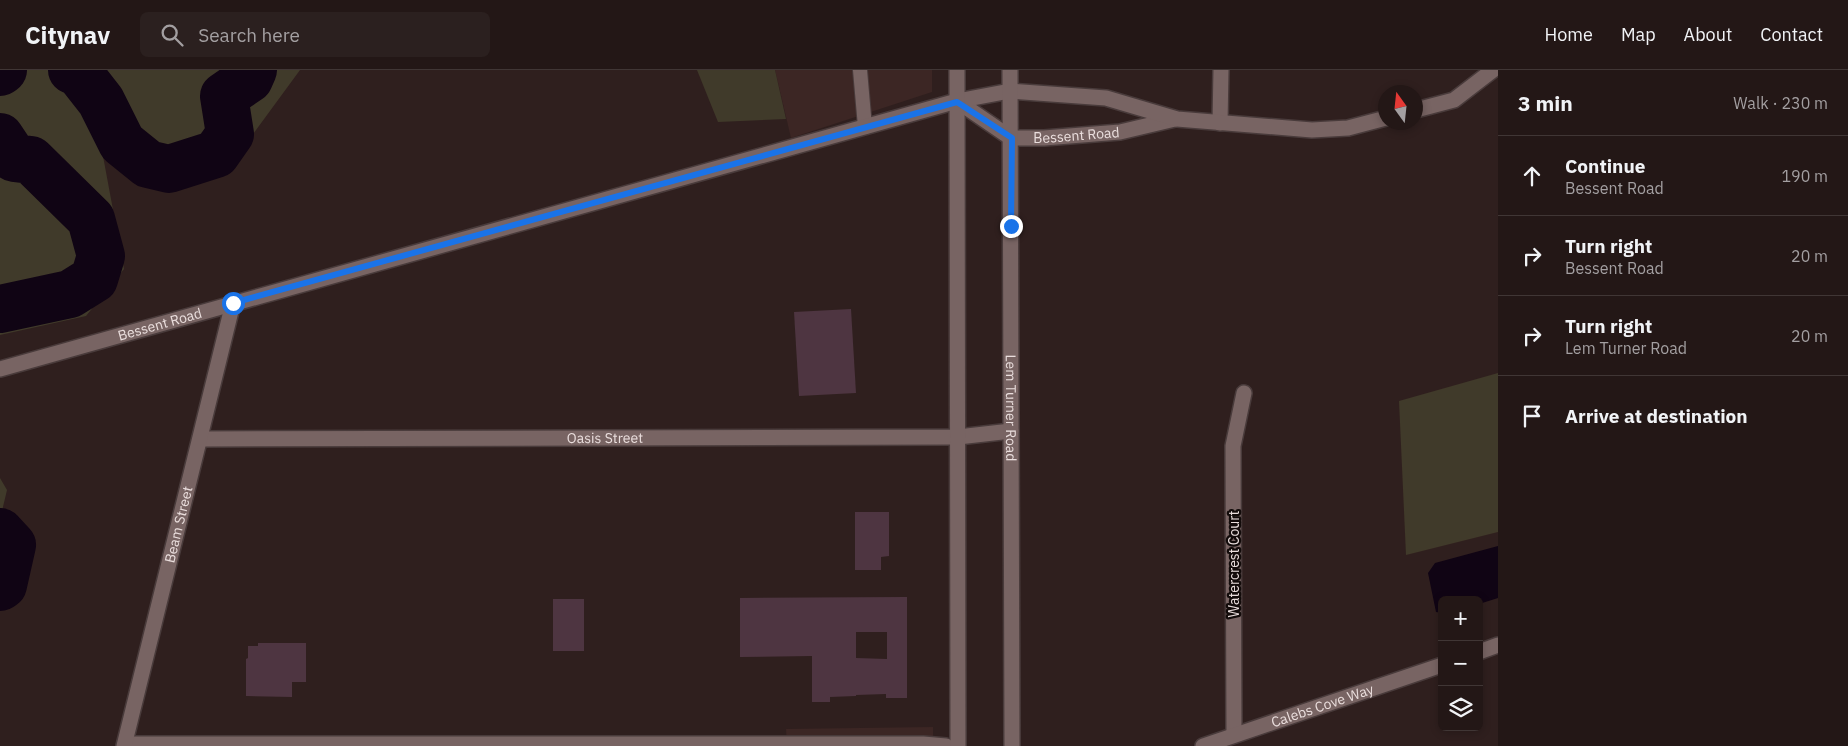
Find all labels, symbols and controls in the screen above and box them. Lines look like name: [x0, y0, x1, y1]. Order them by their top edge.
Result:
search box: [140, 12, 490, 57]
text: Citynav: [25, 19, 110, 51]
icon: search: [158, 21, 186, 49]
text: Search here: [198, 23, 300, 47]
text: Home: [1545, 23, 1593, 46]
text: Map: [1621, 23, 1656, 46]
text: About: [1684, 23, 1732, 46]
text: Contact: [1760, 23, 1823, 46]
north arrow: [1378, 85, 1423, 130]
text: 3 min: [1518, 89, 1573, 117]
text: Walk · 230 m: [1733, 93, 1828, 113]
street label: Bessent Road: [1033, 123, 1120, 147]
text: Continue: [1565, 154, 1645, 178]
icon: ahead: [1518, 162, 1546, 190]
text: 190 m: [1781, 166, 1828, 186]
text: Bessent Road: [1565, 178, 1664, 198]
route end: [1000, 215, 1023, 238]
text: Turn right: [1565, 234, 1652, 258]
icon: right: [1518, 242, 1546, 270]
text: 20 m: [1791, 246, 1828, 266]
text: Bessent Road: [1565, 258, 1664, 278]
route start: [222, 292, 245, 315]
street label: Bessent Road: [116, 304, 204, 345]
text: Turn right: [1565, 314, 1652, 338]
icon: right: [1518, 322, 1546, 350]
text: 20 m: [1791, 326, 1828, 346]
text: Lem Turner Road: [1565, 338, 1687, 358]
street label: Lem Turner Road: [1002, 355, 1020, 461]
icon: arrive: [1518, 402, 1546, 430]
text: Arrive at destination: [1565, 404, 1748, 428]
street label: Oasis Street: [567, 429, 643, 447]
street label: Beam Street: [160, 484, 197, 565]
street label: Watercrest Court: [1225, 511, 1243, 617]
map controls: [1438, 596, 1483, 731]
button: +: [1438, 596, 1483, 641]
button: −: [1438, 641, 1483, 686]
street label: Calebs Cove Way: [1269, 680, 1376, 731]
button: layers: [1438, 686, 1483, 731]

